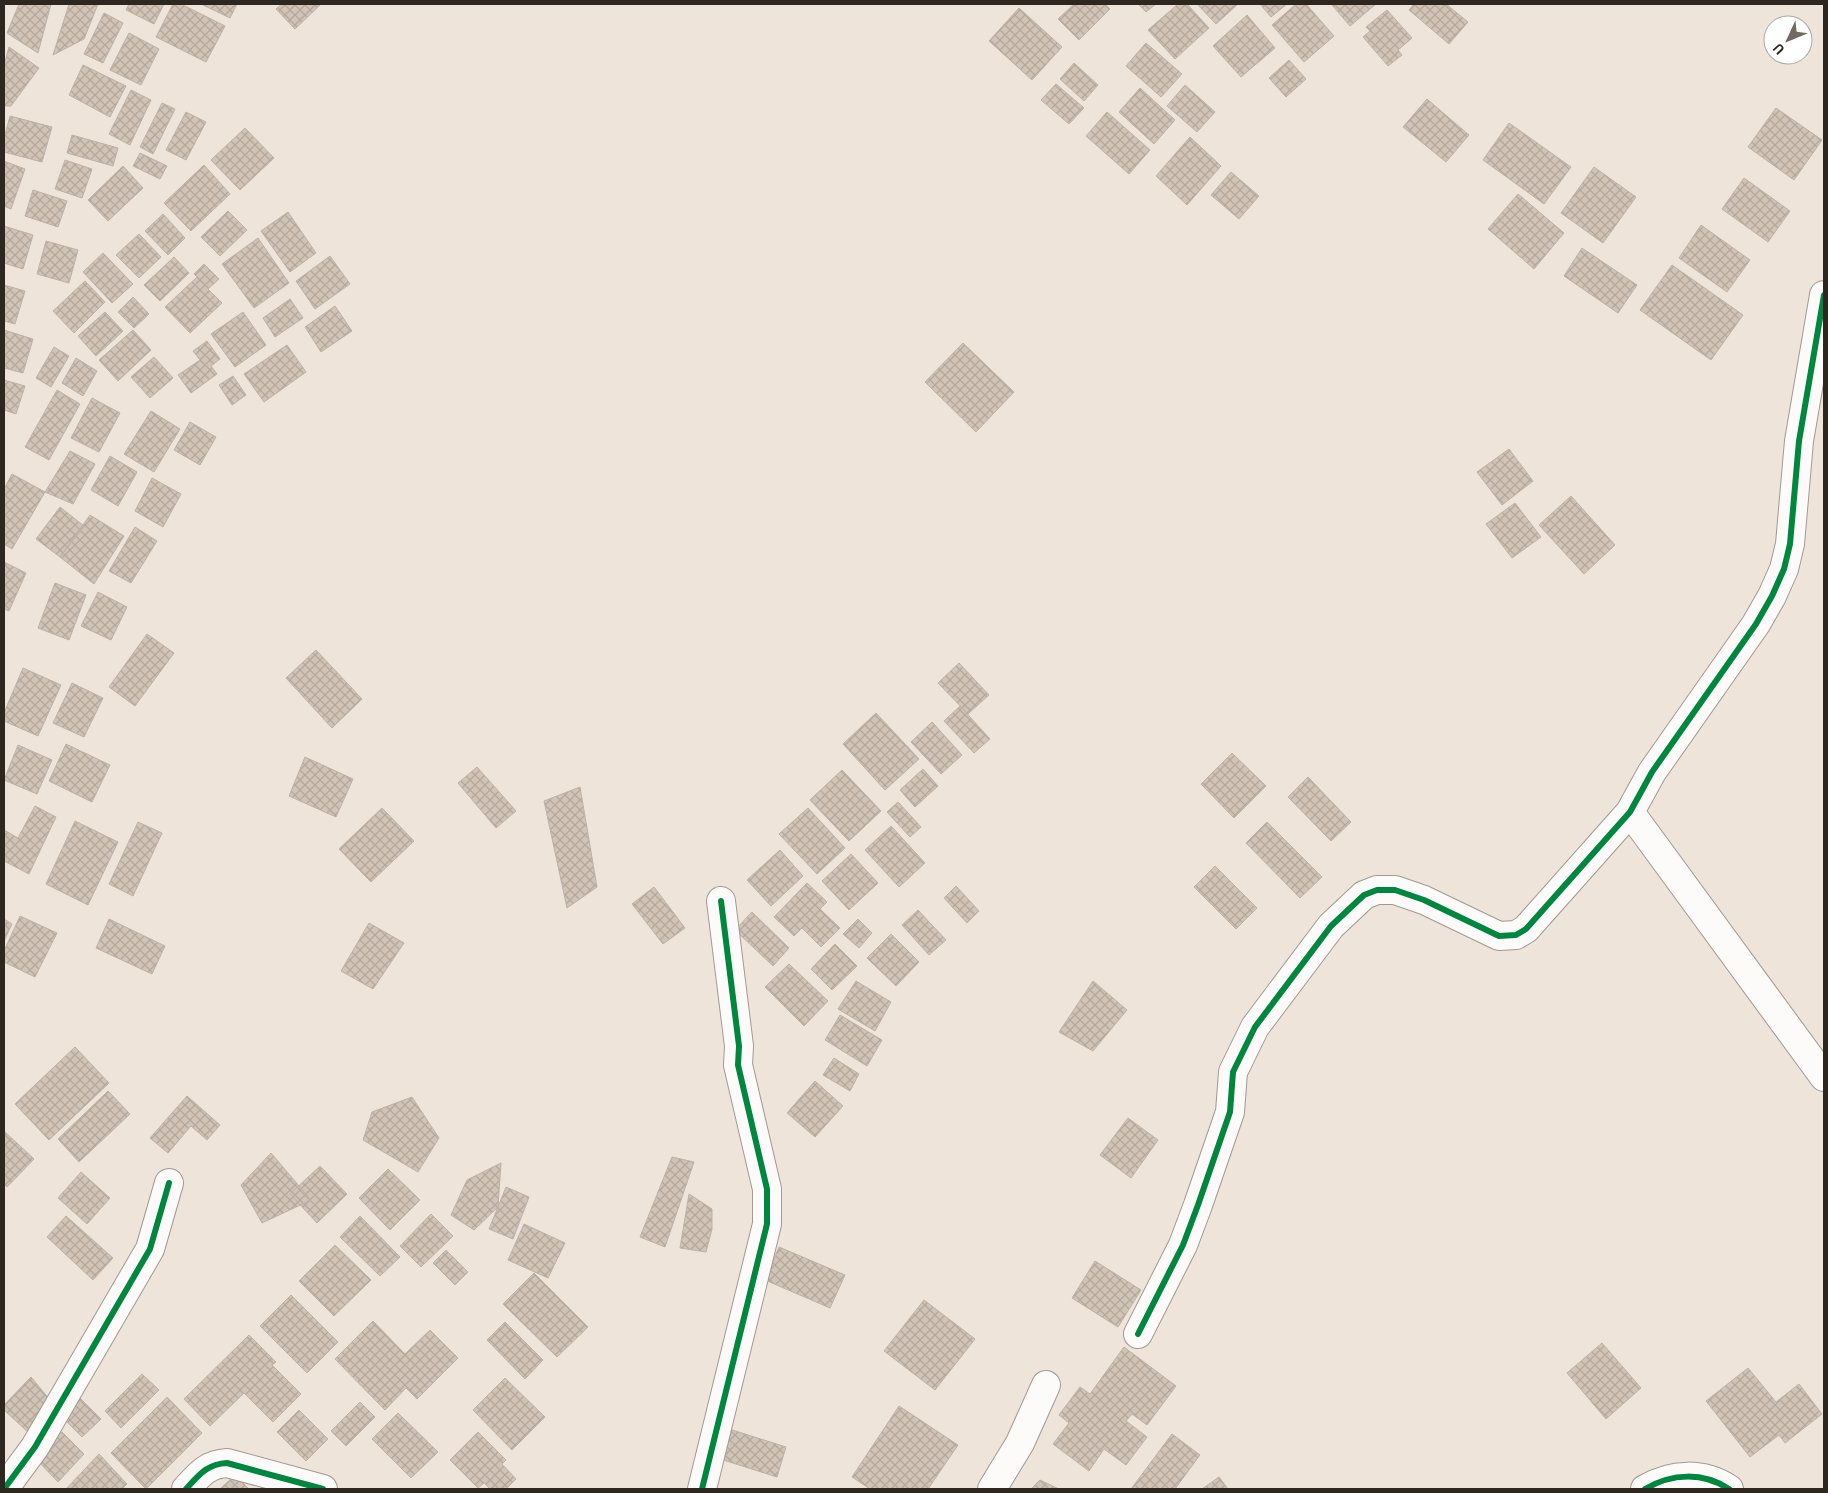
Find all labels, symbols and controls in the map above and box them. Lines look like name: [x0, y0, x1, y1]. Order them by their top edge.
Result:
north arrow: [1763, 15, 1813, 65]
text: U: [1769, 40, 1788, 58]

